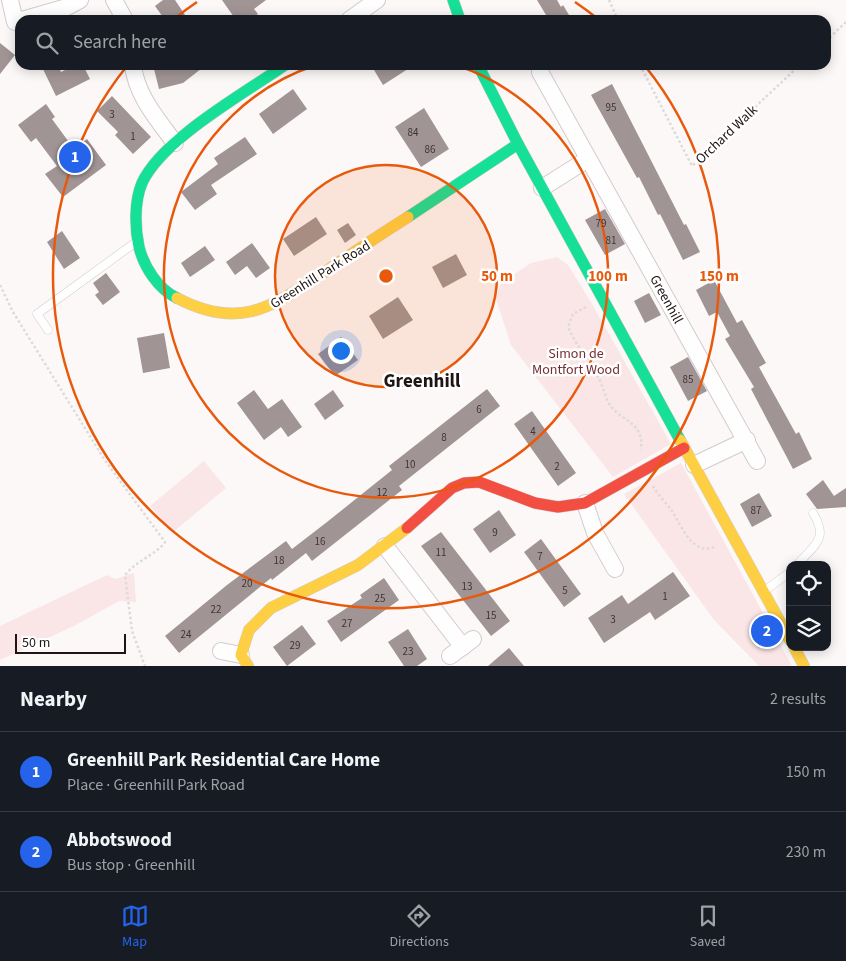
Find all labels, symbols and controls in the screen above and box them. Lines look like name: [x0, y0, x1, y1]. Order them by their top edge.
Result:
search box: [15, 15, 831, 70]
icon: search: [33, 29, 61, 57]
text: Search here: [73, 29, 167, 56]
house number: 95: [606, 100, 616, 115]
street label: Orchard Walk: [691, 101, 762, 169]
house number: 3: [109, 107, 115, 122]
house number: 84: [408, 125, 419, 140]
house number: 1: [130, 129, 136, 144]
pin: 1: [59, 138, 91, 176]
house number: 86: [425, 142, 436, 157]
house number: 79: [596, 216, 606, 231]
house number: 81: [606, 233, 616, 248]
street label: Greenhill Park Road: [267, 236, 375, 314]
text: 50 m: [481, 266, 513, 287]
text: 100 m: [588, 266, 628, 287]
text: 150 m: [699, 266, 739, 287]
centre of rings: [377, 267, 395, 285]
street label: Greenhill: [645, 271, 688, 328]
your location: [328, 338, 354, 364]
park label: Simon de Montfort Wood: [532, 344, 620, 380]
district label: Greenhill: [383, 368, 461, 395]
house number: 85: [683, 372, 693, 387]
house number: 6: [476, 402, 482, 417]
house number: 4: [530, 424, 536, 439]
house number: 8: [441, 430, 447, 445]
house number: 10: [405, 457, 415, 472]
house number: 2: [554, 459, 560, 474]
house number: 12: [377, 485, 387, 500]
house number: 87: [751, 503, 761, 518]
house number: 9: [492, 525, 498, 540]
house number: 16: [315, 534, 326, 549]
house number: 11: [436, 545, 446, 560]
house number: 7: [537, 549, 543, 564]
house number: 18: [274, 553, 285, 568]
map controls: [786, 561, 831, 651]
button: locate: [786, 561, 831, 606]
house number: 20: [242, 576, 252, 591]
house number: 13: [462, 579, 472, 594]
house number: 5: [562, 583, 568, 598]
house number: 1: [662, 589, 668, 604]
house number: 25: [375, 591, 385, 606]
house number: 22: [211, 602, 221, 617]
button: layers: [786, 606, 831, 651]
house number: 15: [486, 608, 496, 623]
house number: 3: [610, 612, 616, 627]
pin: 2: [751, 612, 783, 650]
house number: 27: [342, 616, 352, 631]
house number: 24: [181, 627, 192, 642]
scale bar: [15, 631, 126, 654]
text: 50 m: [22, 633, 50, 653]
house number: 29: [290, 638, 300, 653]
house number: 23: [403, 644, 413, 659]
text: Nearby: [20, 684, 87, 714]
text: 2 results: [770, 688, 826, 710]
text: Greenhill Park Residential Care Home: [67, 747, 380, 774]
text: 1: [32, 761, 40, 783]
text: 150 m: [786, 761, 826, 783]
text: Place · Greenhill Park Road: [67, 774, 245, 796]
text: Abbotswood: [67, 827, 172, 854]
text: 2: [32, 841, 40, 863]
text: 230 m: [786, 841, 826, 863]
text: Bus stop · Greenhill: [67, 854, 195, 876]
tab: Map: [121, 902, 149, 952]
tab: Directions: [390, 902, 449, 952]
tab: Saved: [690, 902, 725, 952]

